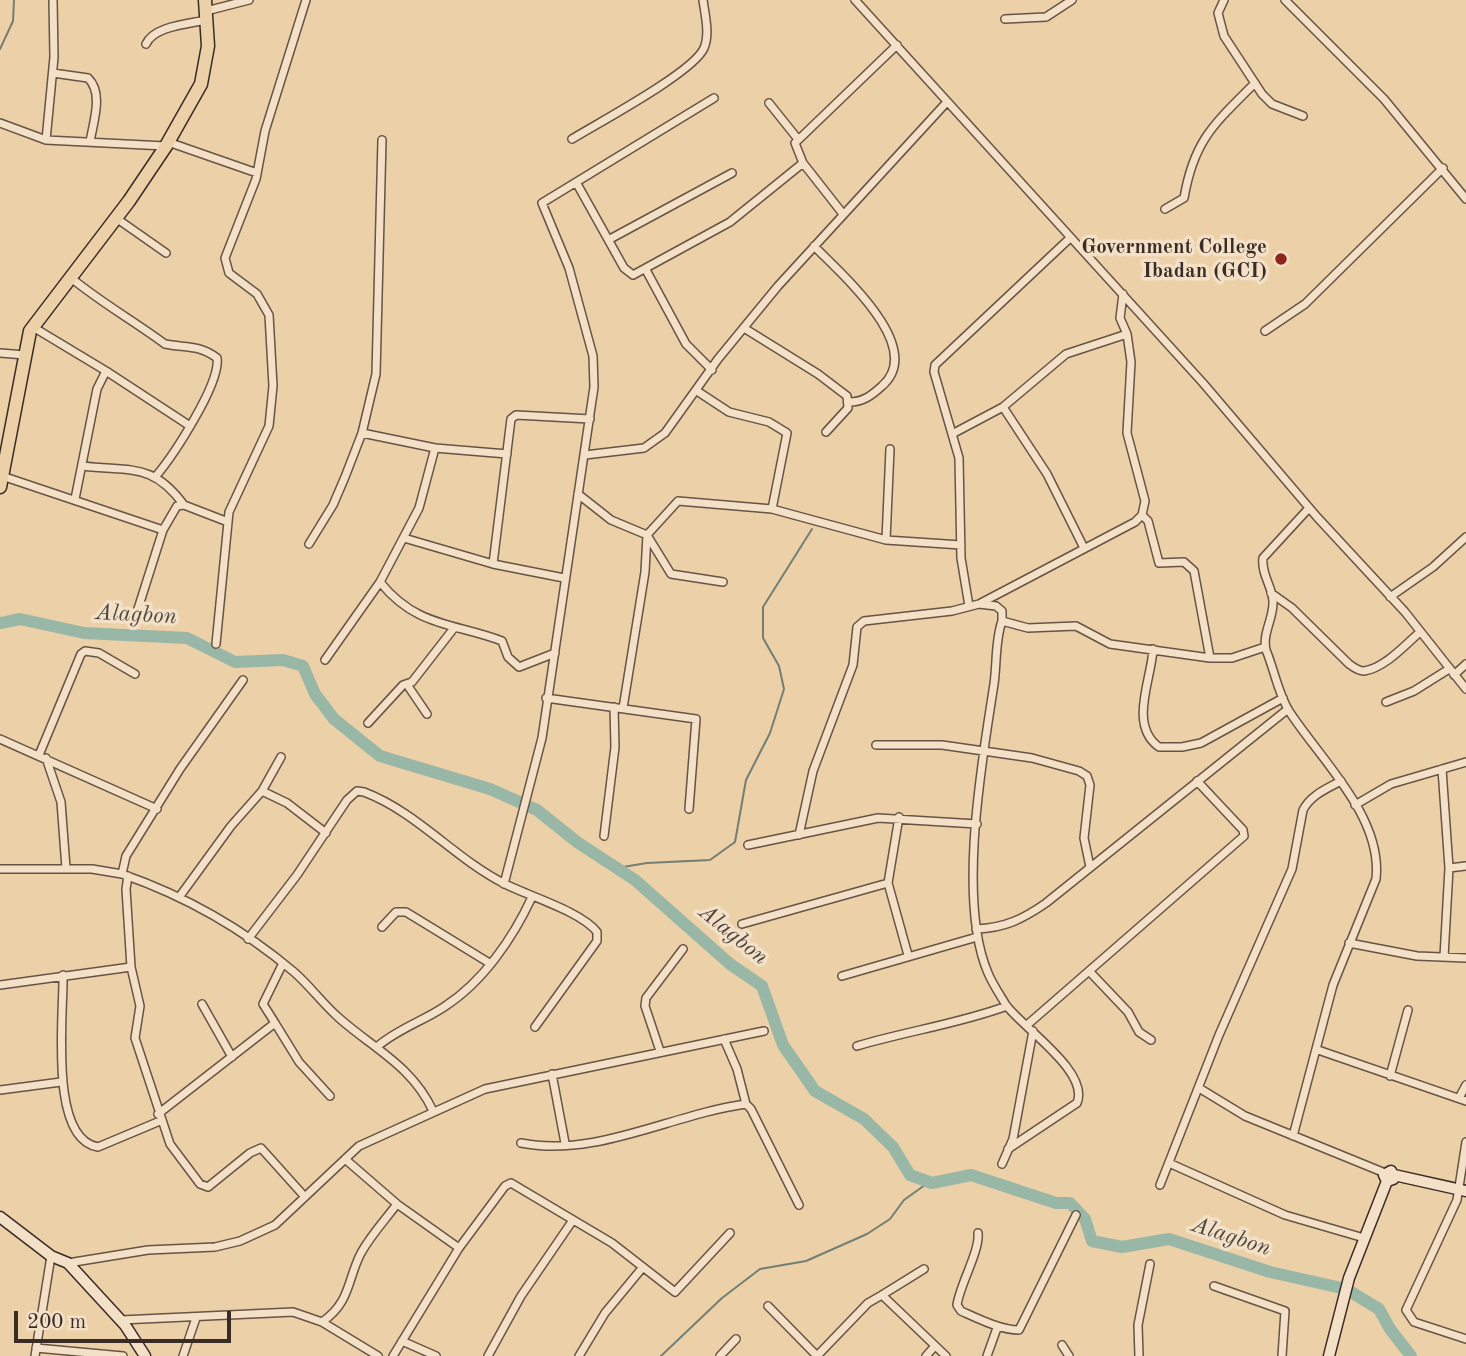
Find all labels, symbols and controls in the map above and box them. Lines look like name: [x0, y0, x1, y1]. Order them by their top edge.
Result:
place label: Government College Ibadan (GCI): [1081, 234, 1267, 284]
marker: Government College Ibadan (GCI): [1273, 251, 1289, 267]
water label: Alagbon: [95, 599, 177, 631]
water label: Alagbon: [693, 899, 773, 971]
water label: Alagbon: [1188, 1211, 1274, 1263]
scale bar: [18, 1296, 234, 1340]
text: 200 m: [27, 1312, 86, 1333]

